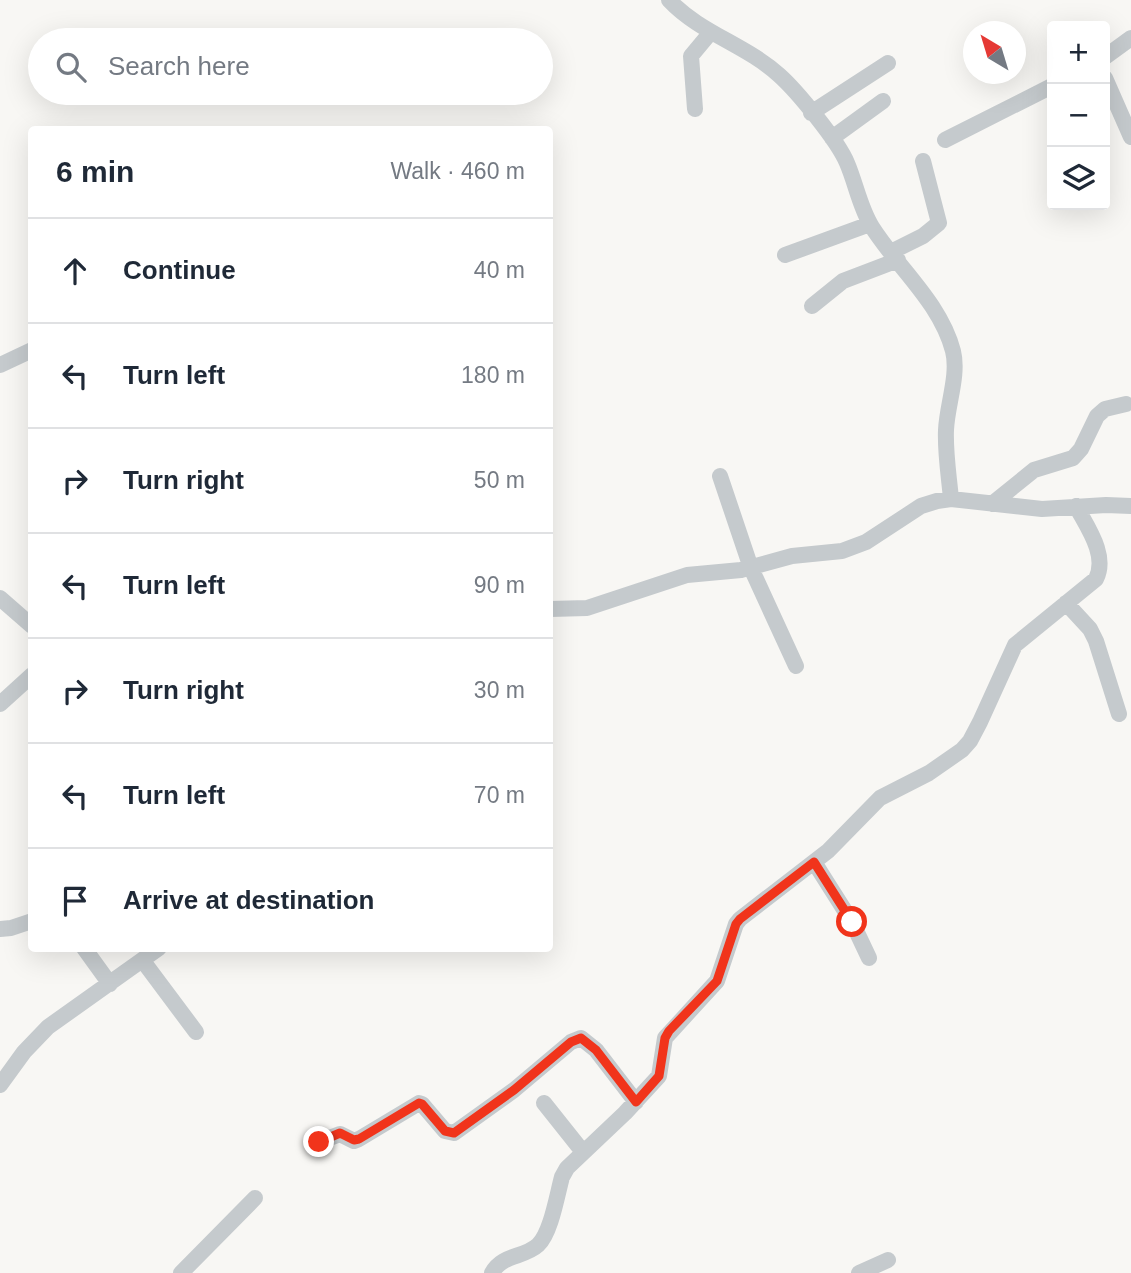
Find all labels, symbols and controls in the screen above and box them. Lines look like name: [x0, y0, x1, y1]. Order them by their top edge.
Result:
north arrow: [963, 21, 1026, 84]
map controls: [1047, 21, 1110, 210]
button: +: [1047, 21, 1110, 84]
search box: [28, 28, 553, 105]
icon: search: [52, 48, 90, 86]
text: Search here: [108, 51, 250, 81]
button: −: [1047, 84, 1110, 147]
button: layers: [1047, 147, 1110, 210]
text: 6 min: [56, 155, 134, 188]
text: Walk · 460 m: [390, 158, 525, 184]
icon: ahead: [56, 252, 94, 290]
text: Continue: [123, 255, 236, 285]
text: 40 m: [474, 257, 525, 283]
icon: left: [56, 357, 94, 395]
text: Turn left: [123, 360, 225, 390]
text: 180 m: [461, 362, 525, 388]
icon: right: [56, 462, 94, 500]
text: Turn right: [123, 465, 244, 495]
text: 50 m: [474, 467, 525, 493]
icon: left: [56, 567, 94, 605]
text: Turn left: [123, 570, 225, 600]
text: 90 m: [474, 572, 525, 598]
icon: right: [56, 672, 94, 710]
text: Turn right: [123, 675, 244, 705]
text: 30 m: [474, 677, 525, 703]
icon: left: [56, 777, 94, 815]
text: Turn left: [123, 780, 225, 810]
text: 70 m: [474, 782, 525, 808]
icon: arrive: [56, 882, 94, 920]
text: Arrive at destination: [123, 885, 374, 915]
route start: [836, 906, 867, 937]
route end: [303, 1126, 334, 1157]

